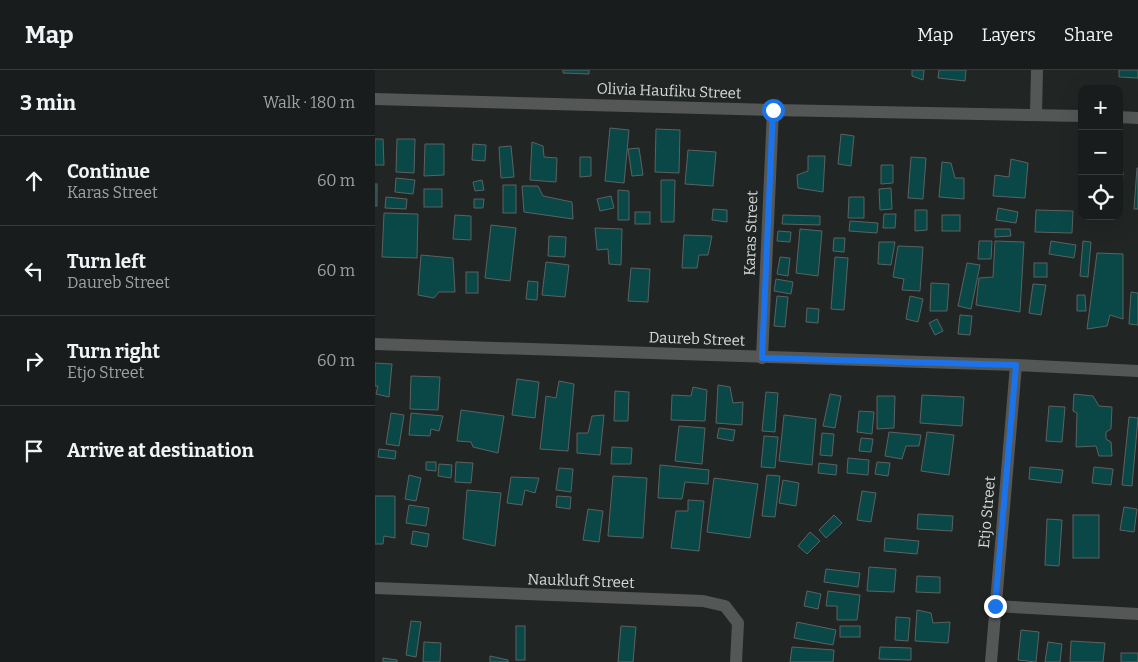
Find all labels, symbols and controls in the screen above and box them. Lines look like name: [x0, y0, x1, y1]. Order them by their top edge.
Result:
text: Map: [25, 21, 74, 49]
text: Map: [917, 24, 953, 46]
text: Layers: [981, 24, 1036, 46]
text: Share: [1064, 24, 1113, 46]
street label: Olivia Haufiku Street: [596, 79, 742, 103]
map controls: [1078, 85, 1123, 220]
button: +: [1078, 85, 1123, 130]
text: 3 min: [20, 90, 76, 116]
text: Walk · 180 m: [263, 93, 355, 112]
route start: [762, 99, 785, 122]
button: −: [1078, 130, 1123, 175]
text: Continue: [67, 160, 150, 183]
icon: ahead: [20, 167, 48, 195]
text: 60 m: [317, 171, 355, 190]
button: locate: [1078, 175, 1123, 220]
text: Karas Street: [67, 183, 158, 202]
street label: Karas Street: [741, 190, 761, 276]
text: Turn left: [67, 250, 146, 273]
icon: left: [20, 257, 48, 285]
text: 60 m: [317, 261, 355, 280]
text: Daureb Street: [67, 273, 170, 292]
street label: Daureb Street: [648, 328, 746, 350]
text: Turn right: [67, 340, 160, 363]
icon: right: [20, 347, 48, 375]
text: 60 m: [317, 351, 355, 370]
text: Etjo Street: [67, 363, 144, 382]
icon: arrive: [20, 437, 48, 465]
text: Arrive at destination: [67, 439, 254, 462]
street label: Etjo Street: [975, 475, 999, 549]
street label: Naukluft Street: [527, 570, 635, 592]
route end: [984, 595, 1007, 618]

